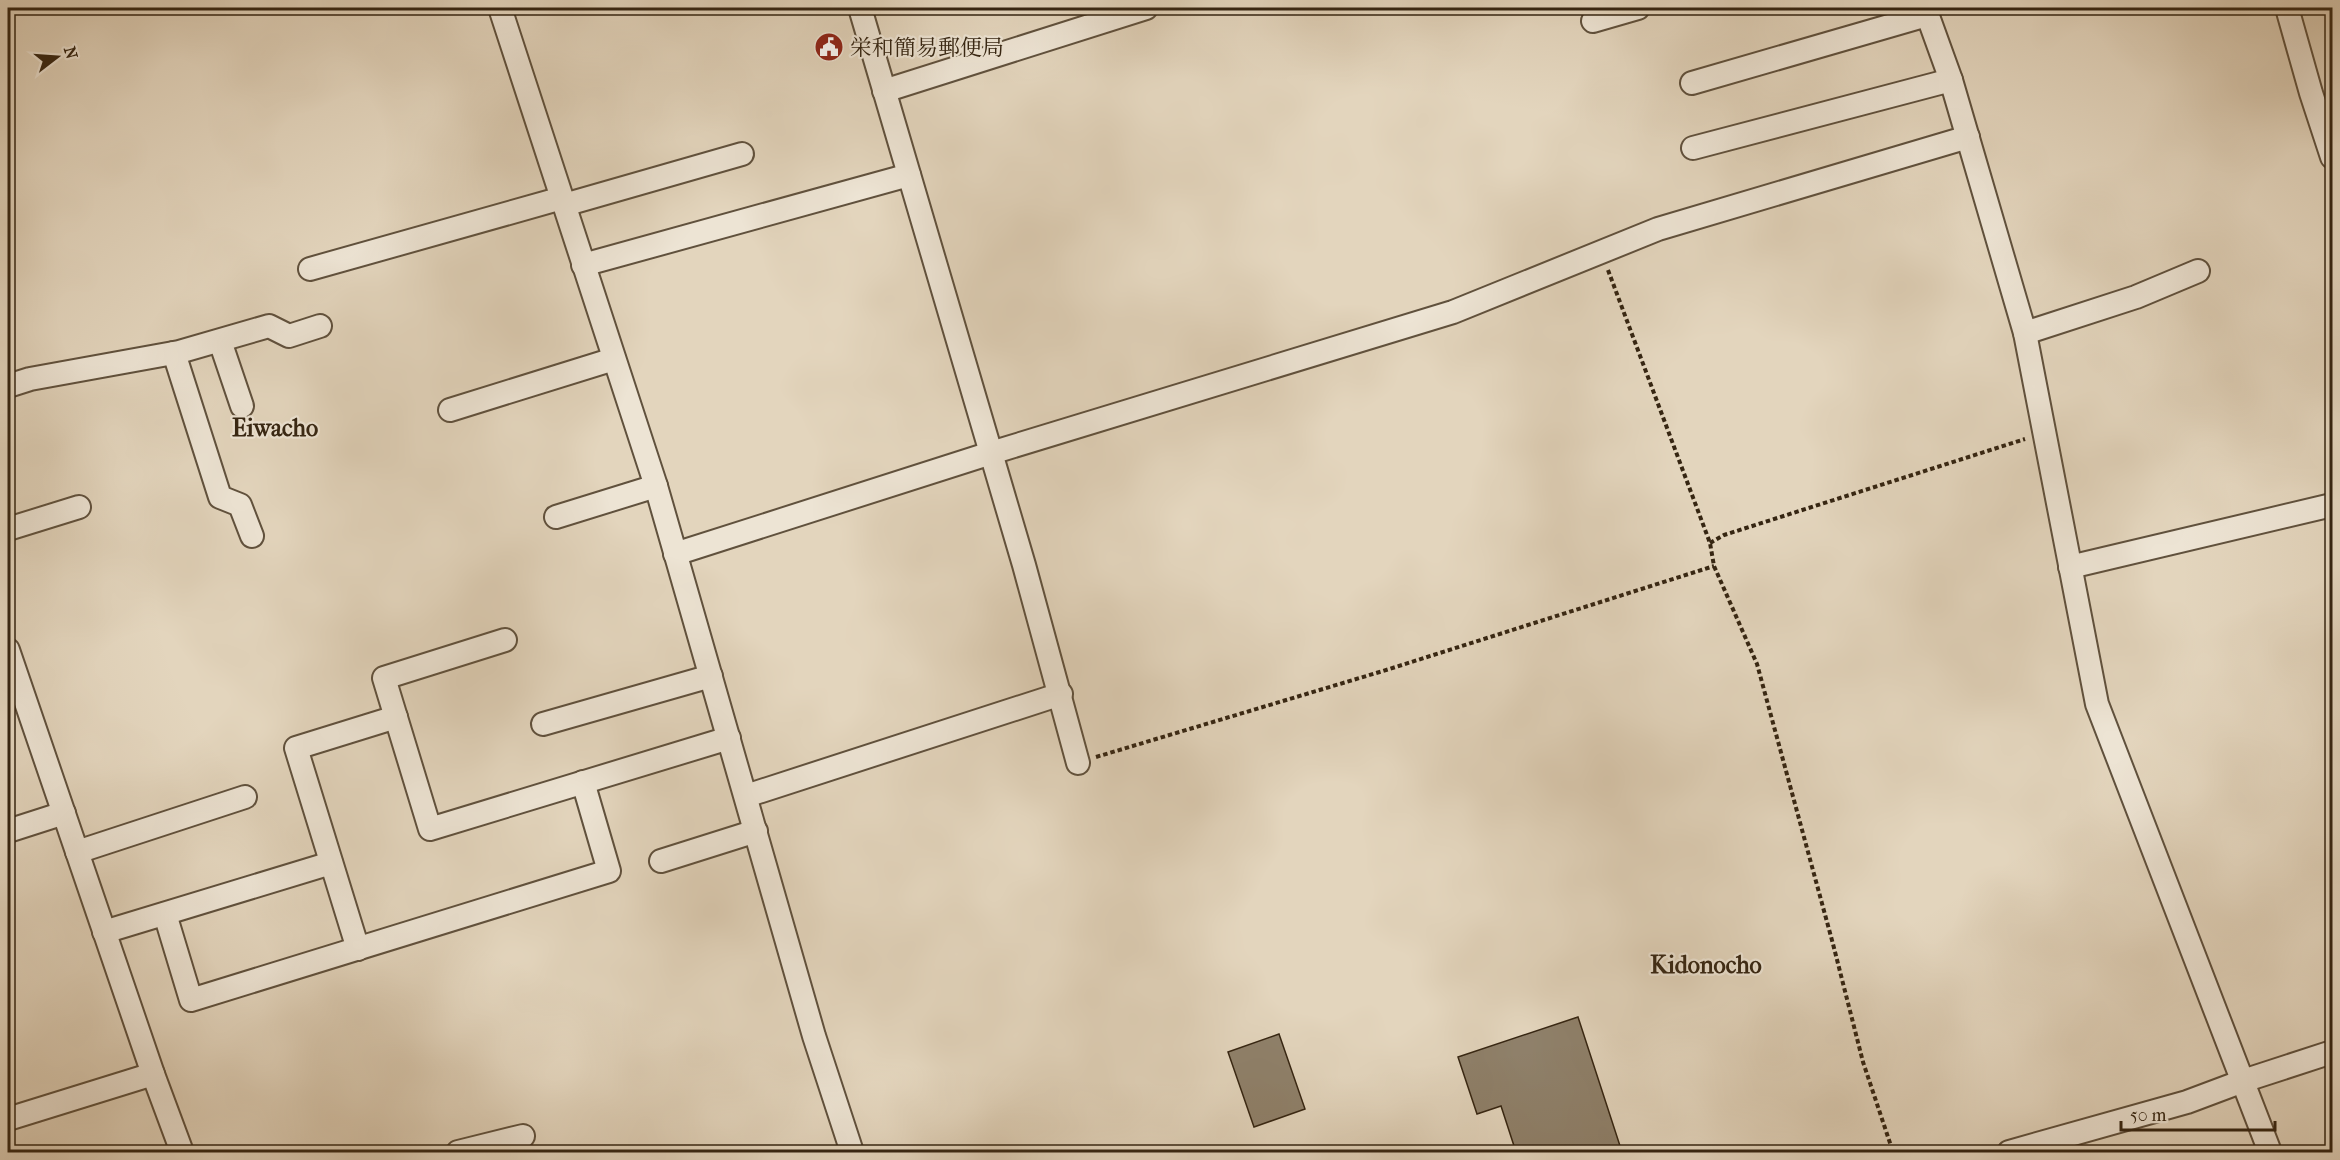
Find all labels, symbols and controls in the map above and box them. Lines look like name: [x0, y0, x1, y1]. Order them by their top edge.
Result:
north arrow: [27, 27, 87, 87]
public building icon: 栄和簡易郵便局: [813, 31, 845, 63]
place label: 栄和簡易郵便局: [850, 35, 1004, 61]
text: N: [60, 44, 82, 62]
district label: Eiwacho: [232, 414, 318, 442]
district label: Kidonocho: [1650, 951, 1762, 979]
scale bar: [2121, 1094, 2276, 1132]
text: 50 m: [2130, 1105, 2167, 1126]

